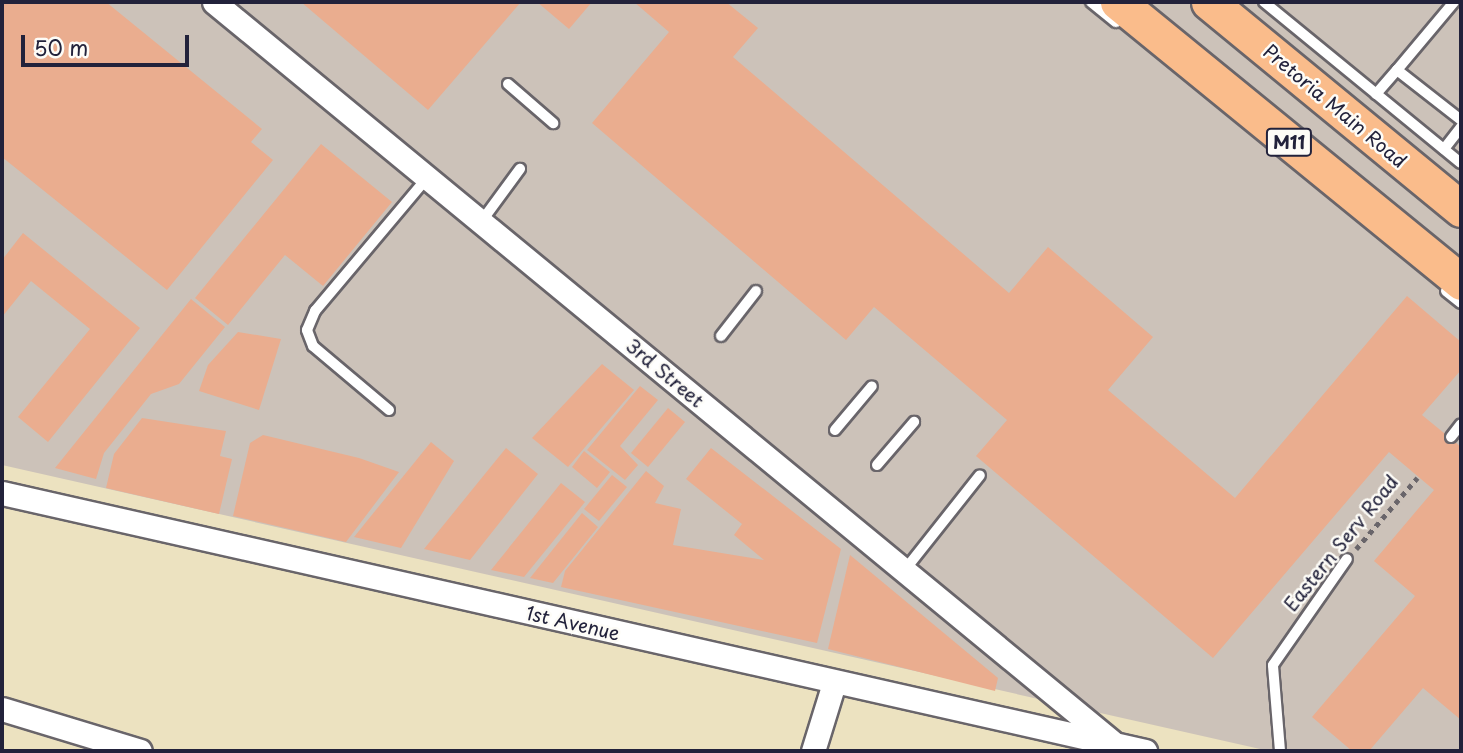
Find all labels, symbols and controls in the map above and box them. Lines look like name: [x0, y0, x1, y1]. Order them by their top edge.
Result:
scale bar: [24, 21, 192, 65]
text: 50 m: [34, 31, 88, 63]
street label: Pretoria Main Road: [1259, 40, 1411, 172]
road number: M11: [1264, 127, 1314, 156]
street label: 3rd Street: [621, 334, 709, 412]
street label: Eastern Serv Road: [1279, 470, 1403, 616]
street label: 1st Avenue: [523, 601, 623, 645]

